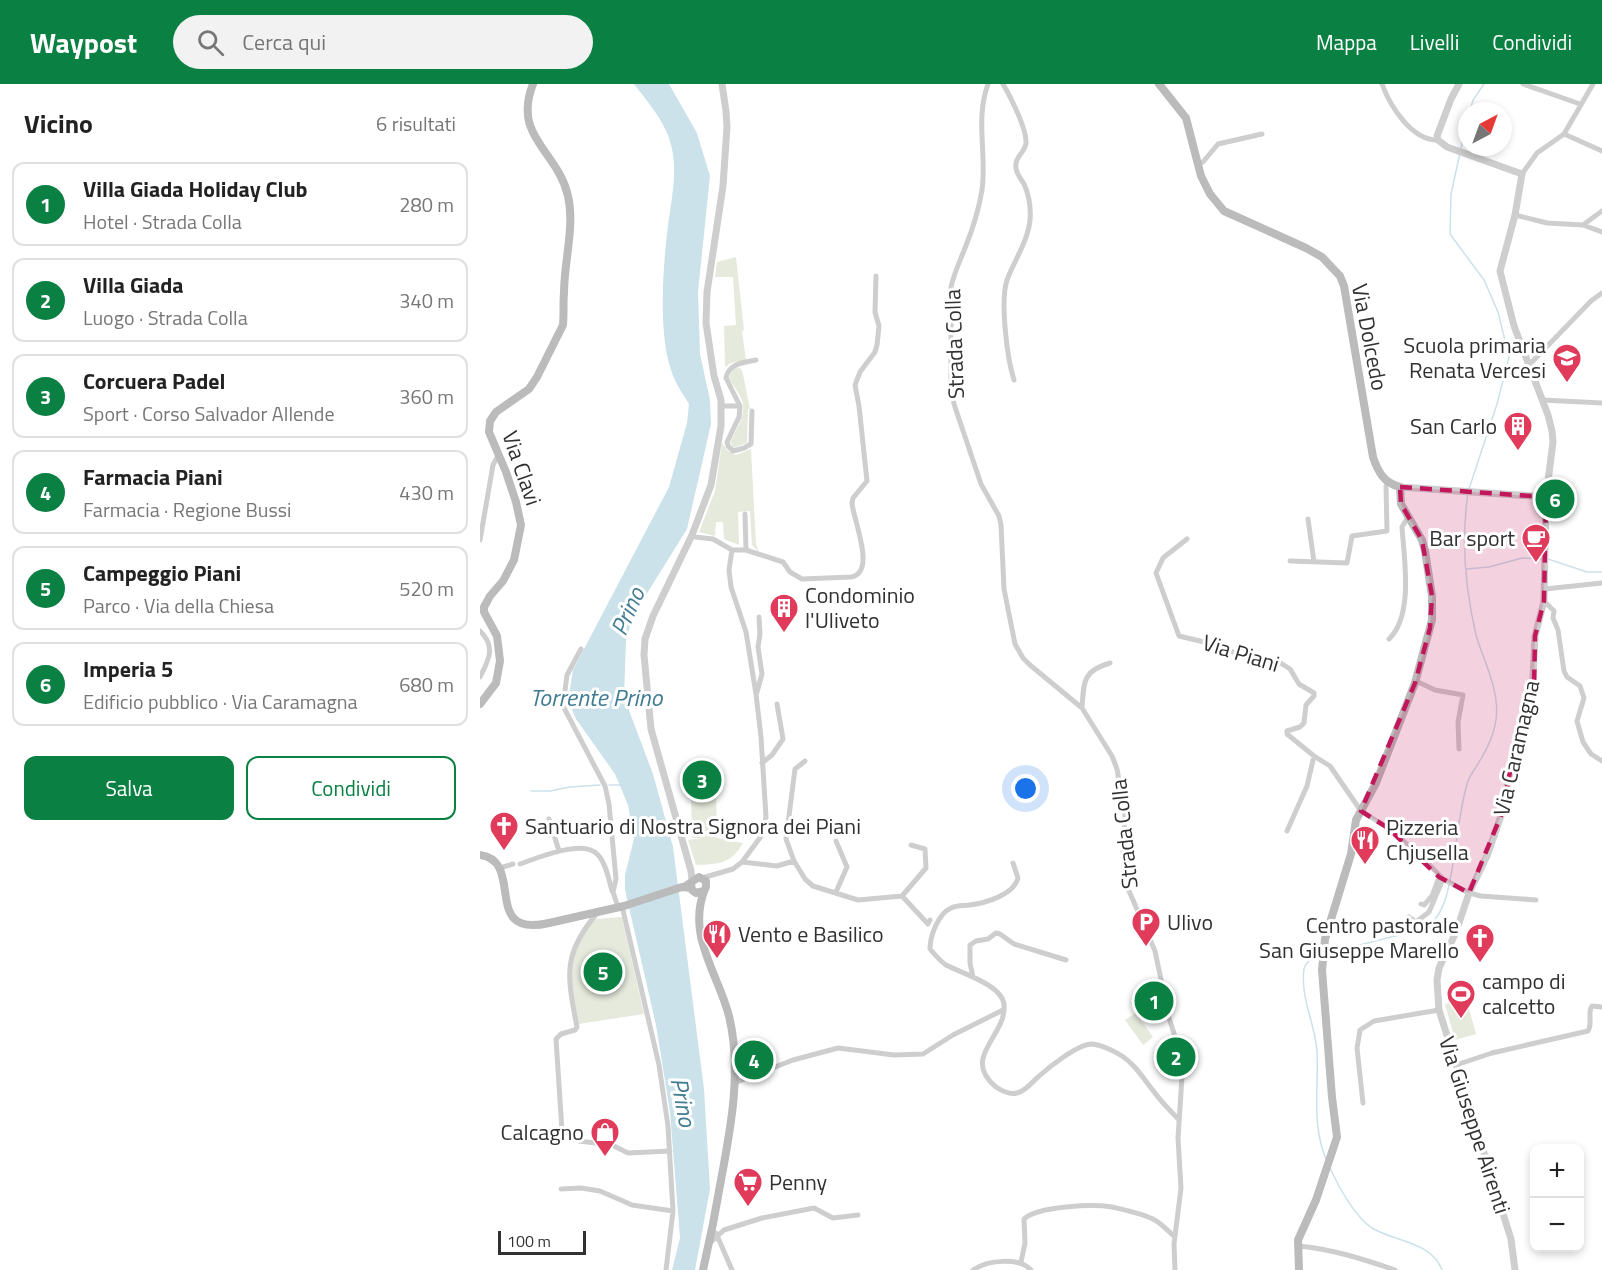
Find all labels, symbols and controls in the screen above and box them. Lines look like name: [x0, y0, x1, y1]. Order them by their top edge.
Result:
search box: [173, 15, 593, 69]
text: Waypost: [30, 21, 137, 64]
text: Cerca qui: [242, 25, 326, 59]
icon: search: [194, 26, 227, 59]
text: Mappa: [1316, 26, 1377, 58]
text: Livelli: [1410, 26, 1459, 58]
text: Condividi: [1492, 26, 1572, 58]
north arrow: [1458, 102, 1512, 156]
text: Vicino: [24, 104, 93, 143]
text: 6 risultati: [376, 108, 456, 139]
text: Villa Giada Holiday Club: [83, 172, 308, 206]
text: 1: [40, 189, 51, 220]
text: 280 m: [399, 189, 454, 220]
text: Hotel · Strada Colla: [83, 206, 242, 237]
text: Villa Giada: [83, 268, 184, 302]
street label: Via Dolcedo: [1343, 281, 1397, 393]
text: 2: [40, 285, 51, 316]
text: 340 m: [399, 285, 454, 316]
street label: Strada Colla: [935, 288, 973, 400]
text: Luogo · Strada Colla: [83, 302, 248, 333]
place label: Scuola primaria Renata Vercesi: [1403, 328, 1546, 387]
school or university icon: Scuola primaria Renata Vercesi: [1551, 342, 1583, 384]
text: Corcuera Padel: [83, 364, 225, 398]
text: 3: [40, 381, 51, 412]
text: 360 m: [399, 381, 454, 412]
text: Sport · Corso Salvador Allende: [83, 398, 335, 429]
place label: San Carlo: [1410, 409, 1497, 443]
building icon: San Carlo: [1502, 410, 1534, 452]
street label: Via Clavi: [493, 426, 551, 510]
text: Farmacia Piani: [83, 460, 223, 494]
pin: 6: [1536, 476, 1574, 522]
text: 4: [40, 477, 51, 508]
text: 430 m: [399, 477, 454, 508]
text: Farmacia · Regione Bussi: [83, 494, 291, 525]
place label: Bar sport: [1429, 521, 1515, 555]
cafe icon: Bar sport: [1520, 522, 1552, 564]
text: Campeggio Piani: [83, 556, 241, 590]
text: 5: [40, 573, 51, 604]
text: 520 m: [399, 573, 454, 604]
place label: Condominio l'Uliveto: [805, 578, 915, 637]
water label: Prino: [600, 580, 654, 641]
text: Parco · Via della Chiesa: [83, 590, 274, 621]
building icon: Condominio l'Uliveto: [768, 592, 800, 634]
street label: Via Piani: [1198, 625, 1284, 681]
text: Imperia 5: [83, 652, 173, 686]
text: 6: [40, 669, 51, 700]
text: 680 m: [399, 669, 454, 700]
street label: Via Caramagna: [1484, 677, 1548, 819]
water label: Torrente Prino: [530, 679, 663, 715]
text: Edificio pubblico · Via Caramagna: [83, 686, 357, 717]
button: Salva: [24, 756, 234, 820]
button: Condividi: [246, 756, 456, 820]
pin: 3: [682, 758, 722, 802]
your location: [1011, 774, 1040, 803]
street label: Strada Colla: [1101, 777, 1147, 891]
place label: Santuario di Nostra Signora dei Piani: [525, 809, 861, 843]
church icon: Santuario di Nostra Signora dei Piani: [488, 810, 520, 852]
place label: Pizzeria Chjusella: [1386, 810, 1469, 869]
restaurant icon: Pizzeria Chjusella: [1349, 824, 1381, 866]
place label: Ulivo: [1167, 905, 1213, 939]
parking icon: Ulivo: [1130, 906, 1162, 948]
place label: Centro pastorale San Giuseppe Marello: [1259, 908, 1459, 967]
place label: Vento e Basilico: [738, 917, 884, 951]
restaurant icon: Vento e Basilico: [701, 918, 733, 960]
church icon: Centro pastorale San Giuseppe Marello: [1464, 922, 1496, 964]
pin: 5: [584, 950, 622, 994]
place label: campo di calcetto: [1482, 964, 1566, 1023]
pin: 1: [1134, 978, 1174, 1024]
sports icon: campo di calcetto: [1445, 978, 1477, 1020]
street label: Via Giuseppe Airenti: [1430, 1032, 1520, 1218]
pin: 2: [1156, 1034, 1196, 1080]
pin: 4: [734, 1038, 774, 1082]
water label: Prino: [662, 1074, 707, 1131]
place label: Calcagno: [501, 1115, 584, 1149]
shop icon: Calcagno: [589, 1116, 621, 1158]
map controls: [1530, 1144, 1584, 1252]
button: +: [1530, 1144, 1584, 1198]
place label: Penny: [769, 1165, 828, 1199]
supermarket icon: Penny: [732, 1166, 764, 1208]
button: −: [1530, 1198, 1584, 1252]
scale bar: [498, 1228, 586, 1256]
text: 100 m: [507, 1229, 551, 1253]

